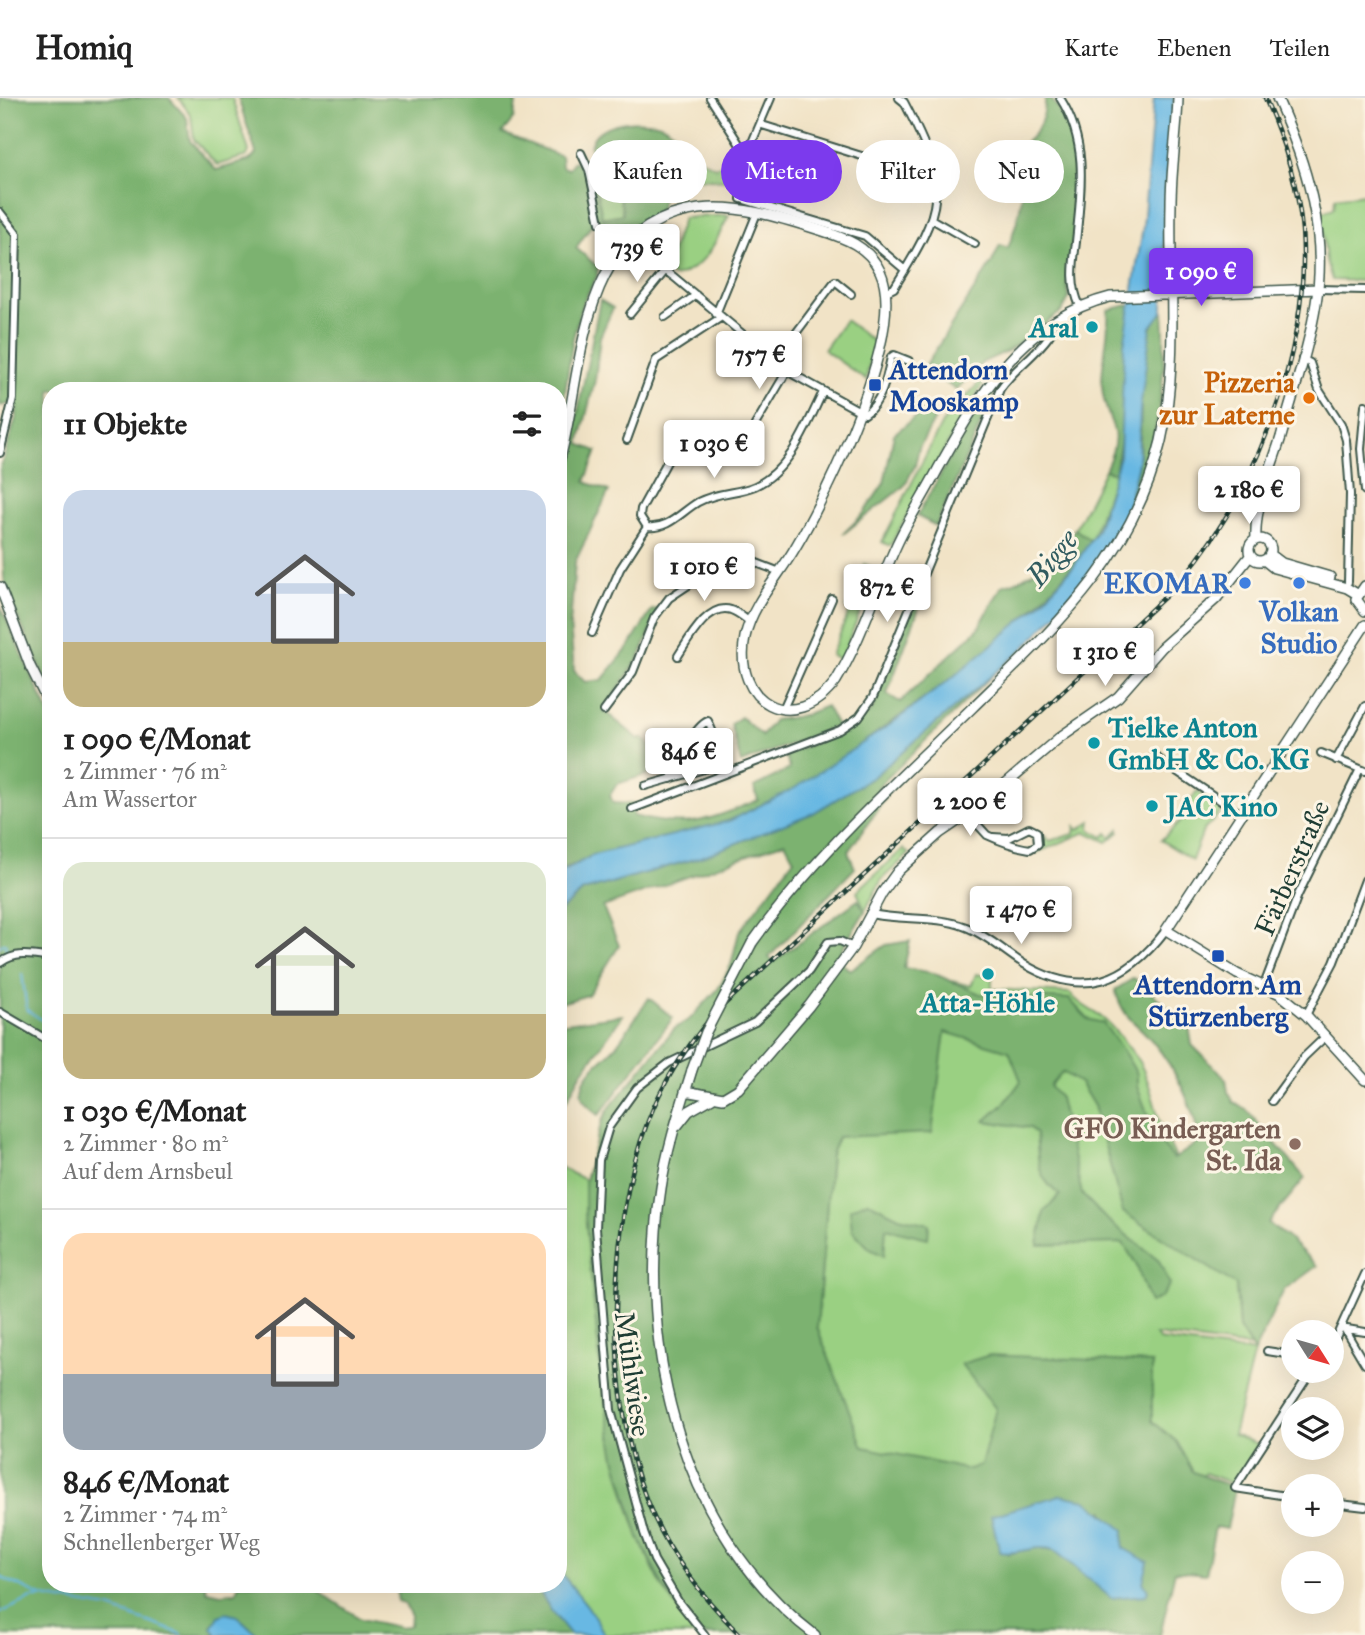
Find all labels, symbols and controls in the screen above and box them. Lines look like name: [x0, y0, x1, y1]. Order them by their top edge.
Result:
text: Homiq: [35, 28, 132, 68]
text: Karte: [1064, 33, 1119, 63]
text: Ebenen: [1157, 33, 1232, 63]
text: Teilen: [1270, 33, 1330, 63]
chip: Kaufen: [588, 140, 707, 203]
chip: Mieten: [721, 140, 842, 203]
chip: Filter: [856, 140, 960, 203]
chip: Neu: [974, 140, 1064, 203]
pin: 739 €: [588, 225, 686, 284]
text: 739 €: [611, 233, 663, 261]
pin: 1 090 €: [1136, 248, 1266, 308]
text: 1 090 €: [1165, 257, 1237, 285]
place label: Aral: [1027, 310, 1078, 345]
marker: Aral: [1084, 319, 1100, 335]
pin: 757 €: [710, 331, 808, 391]
text: 757 €: [732, 340, 786, 368]
place label: Attendorn Mooskamp: [887, 352, 1019, 419]
place label: Pizzeria zur Laterne: [1159, 365, 1296, 432]
marker: Attendorn Mooskamp: [867, 377, 883, 393]
marker: Pizzeria zur Laterne: [1301, 390, 1317, 406]
icon: filters: [508, 405, 546, 443]
text: 11 Objekte: [63, 406, 187, 442]
pin: 1 030 €: [649, 420, 779, 480]
text: 1 030 €: [680, 429, 748, 457]
pin: 2 180 €: [1184, 466, 1314, 526]
text: 2 180 €: [1214, 475, 1284, 503]
water label: Bigge: [1017, 522, 1086, 595]
icon: home: [242, 536, 368, 662]
pin: 1 010 €: [639, 544, 769, 603]
text: 1 010 €: [670, 552, 738, 580]
pin: 872 €: [838, 564, 936, 624]
place label: EKOMAR: [1104, 566, 1232, 601]
text: 872 €: [860, 573, 914, 601]
marker: EKOMAR: [1237, 575, 1253, 591]
marker: Volkan Studio: [1291, 575, 1307, 591]
place label: Volkan Studio: [1258, 594, 1339, 661]
pin: 1 310 €: [1040, 628, 1170, 688]
text: 1 310 €: [1073, 637, 1137, 665]
place label: Tielke Anton GmbH & Co. KG: [1108, 710, 1310, 777]
text: 1 090 €/Monat: [63, 721, 251, 757]
pin: 846 €: [640, 728, 738, 788]
marker: Tielke Anton GmbH & Co. KG: [1086, 735, 1102, 751]
text: 846 €: [661, 737, 717, 765]
text: 2 Zimmer · 76 m²: [63, 757, 227, 785]
pin: 2 200 €: [905, 778, 1035, 838]
text: Am Wassertor: [63, 785, 197, 813]
text: 2 200 €: [933, 787, 1007, 815]
place label: JAC Kino: [1162, 789, 1277, 824]
street label: Färberstraße: [1247, 795, 1337, 941]
marker: JAC Kino: [1144, 798, 1160, 814]
pin: 1 470 €: [956, 886, 1086, 946]
text: 1 470 €: [986, 895, 1056, 923]
icon: home: [242, 908, 368, 1034]
marker: Attendorn Am Stürzenberg: [1210, 948, 1226, 964]
marker: Atta-Höhle: [980, 966, 996, 982]
place label: Attendorn Am Stürzenberg: [1132, 967, 1302, 1034]
place label: Atta-Höhle: [919, 985, 1056, 1020]
text: 1 030 €/Monat: [63, 1093, 246, 1129]
place label: GFO Kindergarten St. Ida: [1064, 1111, 1282, 1178]
text: 2 Zimmer · 80 m²: [63, 1129, 228, 1157]
marker: GFO Kindergarten St. Ida: [1287, 1136, 1303, 1152]
text: Auf dem Arnsbeul: [63, 1157, 233, 1185]
icon: home: [242, 1279, 368, 1405]
street label: Mühlwiese: [607, 1309, 659, 1439]
north arrow: [1281, 1320, 1344, 1382]
map controls: [1281, 1320, 1344, 1614]
button: layers: [1281, 1397, 1344, 1460]
text: 846 €/Monat: [63, 1464, 229, 1500]
button: +: [1281, 1474, 1344, 1537]
text: 2 Zimmer · 74 m²: [63, 1500, 227, 1528]
text: Schnellenberger Weg: [63, 1528, 260, 1556]
button: −: [1281, 1551, 1344, 1614]

